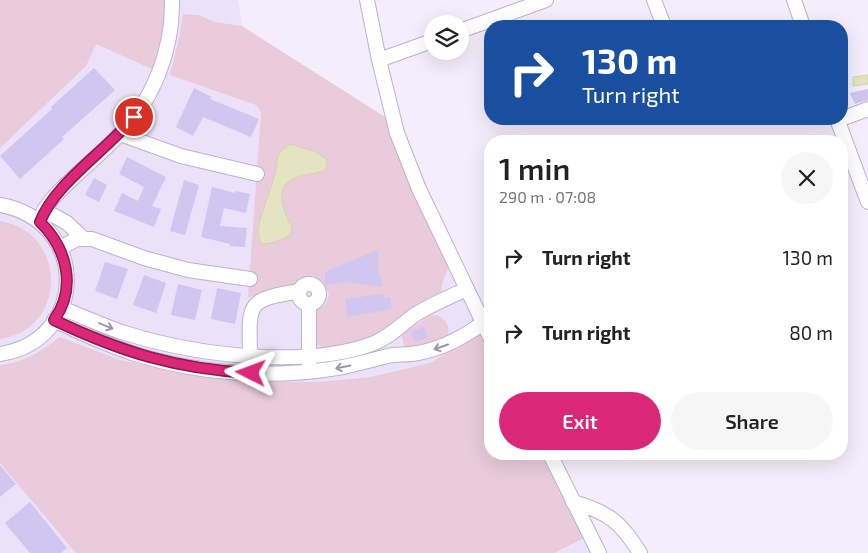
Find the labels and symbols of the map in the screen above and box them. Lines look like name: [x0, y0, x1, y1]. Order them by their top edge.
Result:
pin: [113, 96, 155, 138]
one-way arrow: [98, 322, 114, 331]
one-way arrow: [433, 343, 449, 352]
position arrow: [224, 346, 276, 398]
one-way arrow: [336, 362, 352, 372]

